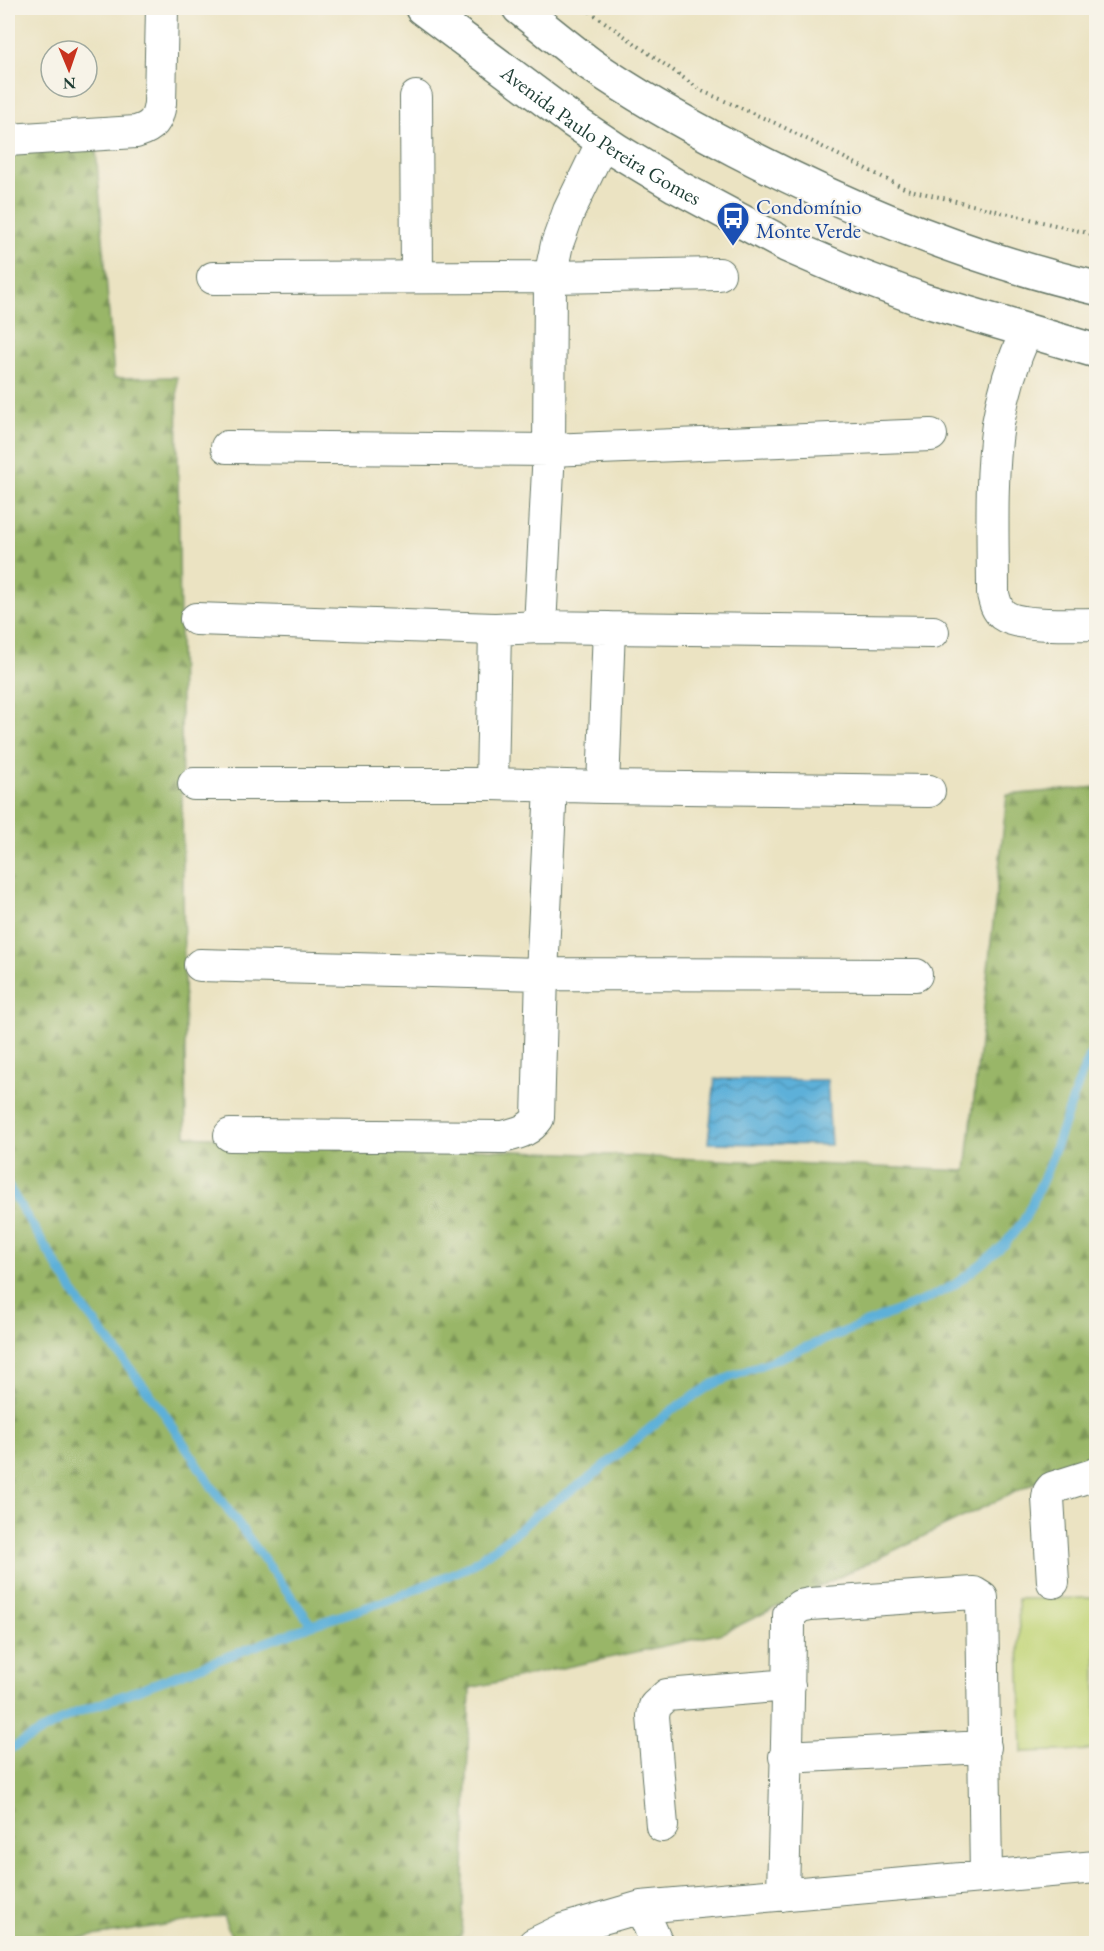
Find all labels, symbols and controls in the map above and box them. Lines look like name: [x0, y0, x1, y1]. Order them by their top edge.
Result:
north arrow: [39, 39, 99, 99]
street label: Avenida Paulo Pereira Gomes: [495, 58, 706, 211]
text: N: [63, 73, 76, 94]
place label: Condomínio Monte Verde: [756, 193, 862, 244]
bus stop icon: Condomínio Monte Verde: [715, 200, 751, 247]

